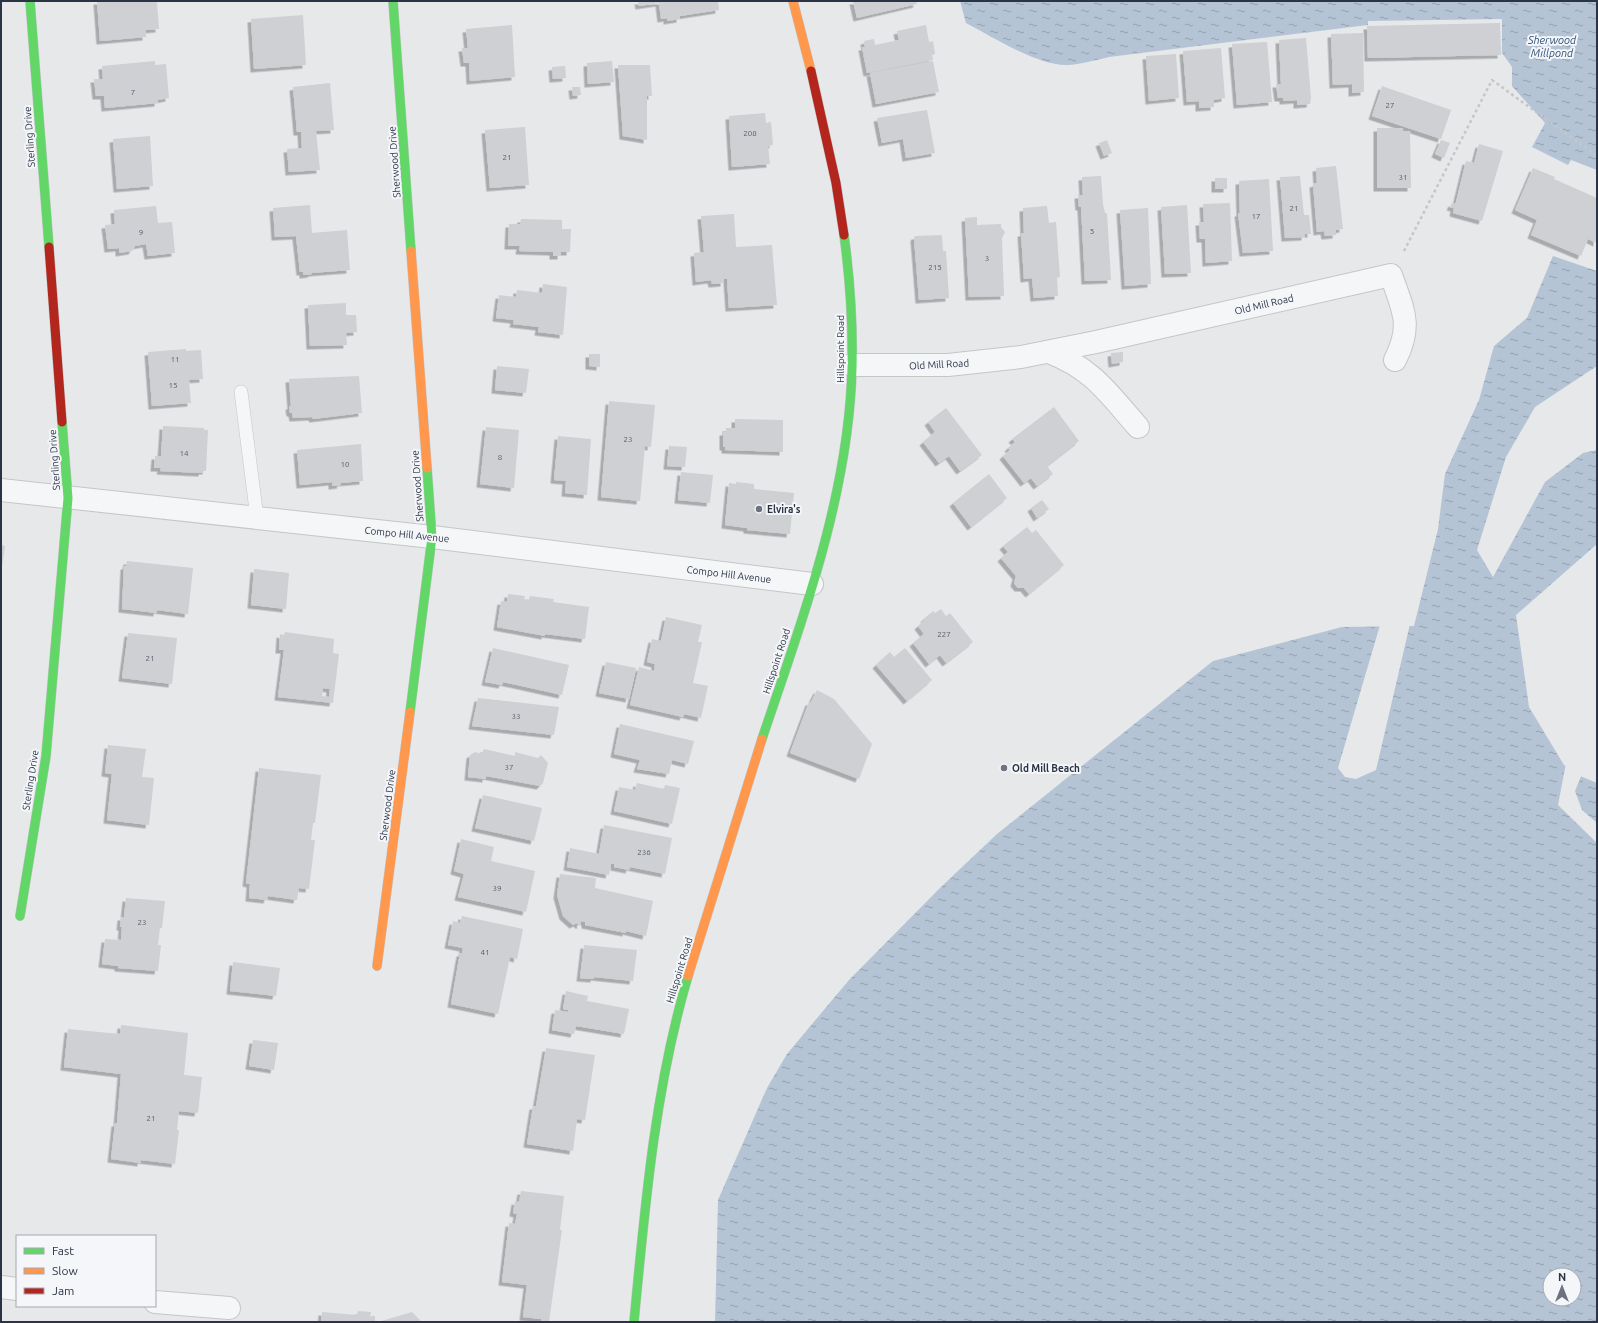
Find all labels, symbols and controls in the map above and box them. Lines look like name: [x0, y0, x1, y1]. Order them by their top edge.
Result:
water label: Sherwood Millpond: [1527, 34, 1577, 59]
house number: 7: [131, 88, 135, 97]
house number: 27: [1385, 101, 1395, 110]
street label: Sterling Drive: [22, 106, 37, 168]
street label: Sherwood Drive: [387, 126, 402, 198]
house number: 208: [743, 129, 757, 138]
house number: 21: [502, 153, 512, 162]
house number: 31: [1398, 173, 1408, 182]
house number: 21: [1289, 204, 1299, 213]
house number: 17: [1251, 212, 1261, 221]
house number: 5: [1090, 227, 1094, 236]
house number: 9: [139, 228, 143, 237]
house number: 3: [985, 254, 989, 263]
house number: 215: [928, 263, 942, 272]
street label: Old Mill Road: [1234, 292, 1295, 317]
street label: Hillspoint Road: [835, 315, 846, 383]
house number: 11: [170, 355, 180, 364]
street label: Old Mill Road: [909, 357, 970, 372]
house number: 15: [168, 381, 178, 390]
street label: Sterling Drive: [47, 429, 62, 491]
house number: 23: [623, 435, 633, 444]
house number: 14: [179, 449, 189, 458]
street label: Sherwood Drive: [410, 450, 425, 522]
house number: 8: [498, 453, 503, 462]
house number: 10: [340, 460, 350, 469]
marker: Elvira's: [754, 504, 764, 514]
place label: Elvira's: [767, 504, 801, 515]
street label: Compo Hill Avenue: [364, 525, 450, 544]
street label: Compo Hill Avenue: [686, 564, 772, 585]
street label: Hillspoint Road: [761, 627, 792, 695]
house number: 227: [937, 630, 951, 639]
house number: 21: [145, 654, 155, 663]
house number: 33: [511, 712, 521, 721]
street label: Sterling Drive: [20, 749, 41, 811]
house number: 37: [504, 763, 514, 772]
marker: Old Mill Beach: [999, 763, 1009, 773]
place label: Old Mill Beach: [1012, 763, 1080, 774]
street label: Sherwood Drive: [378, 769, 397, 841]
house number: 236: [637, 848, 651, 857]
house number: 39: [492, 884, 502, 893]
house number: 23: [137, 918, 147, 927]
street label: Hillspoint Road: [664, 936, 695, 1004]
house number: 41: [480, 948, 490, 957]
house number: 21: [146, 1114, 156, 1123]
legend: [16, 1235, 156, 1307]
text: Fast: [52, 1244, 74, 1257]
text: Slow: [52, 1264, 78, 1277]
north arrow: [1542, 1267, 1582, 1307]
text: N: [1558, 1271, 1566, 1283]
text: Jam: [52, 1284, 74, 1297]

